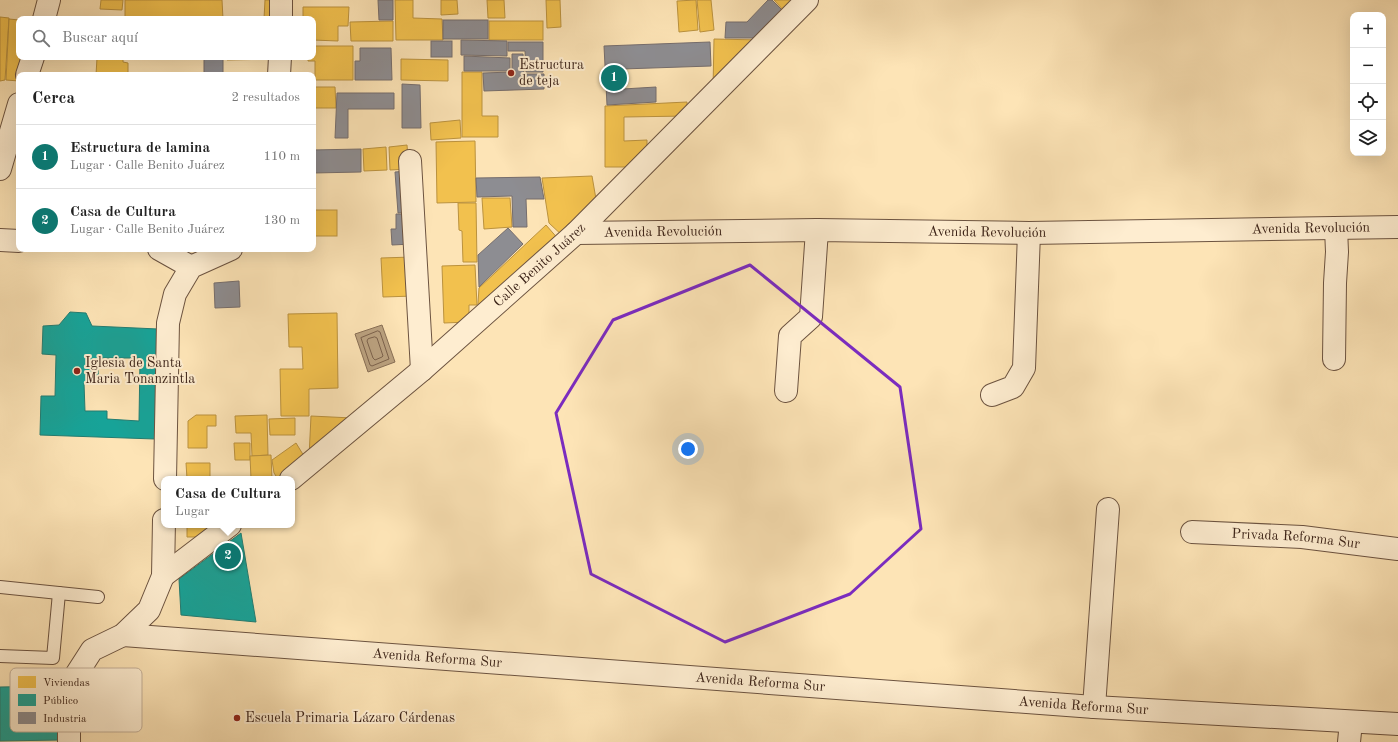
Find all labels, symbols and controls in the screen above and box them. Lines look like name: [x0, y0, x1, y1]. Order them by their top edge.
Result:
map controls: [1350, 12, 1386, 156]
button: +: [1350, 12, 1386, 48]
search box: [16, 16, 316, 60]
icon: search: [30, 27, 52, 49]
text: Buscar aquí: [62, 31, 138, 46]
button: −: [1350, 48, 1386, 84]
place label: Estructura de teja: [519, 58, 584, 88]
pin: 1: [601, 63, 627, 93]
marker: Estructura de teja: [506, 68, 516, 78]
button: locate: [1350, 84, 1386, 120]
text: Cerca: [32, 90, 75, 107]
text: 2 resultados: [232, 91, 300, 104]
button: layers: [1350, 120, 1386, 156]
text: Estructura de lamina: [70, 141, 210, 156]
text: 1: [41, 150, 49, 163]
text: 110 m: [263, 150, 300, 163]
text: Lugar · Calle Benito Juárez: [70, 159, 225, 172]
text: Casa de Cultura: [70, 205, 176, 220]
text: 2: [41, 214, 49, 227]
text: 130 m: [263, 214, 300, 227]
street label: Avenida Revolución: [1252, 220, 1371, 236]
street label: Calle Benito Juárez: [491, 221, 588, 310]
text: Lugar · Calle Benito Juárez: [70, 223, 225, 236]
street label: Avenida Revolución: [604, 224, 723, 240]
street label: Avenida Revolución: [928, 225, 1047, 240]
place label: Iglesia de Santa Maria Tonanzintla: [85, 356, 195, 386]
marker: Iglesia de Santa Maria Tonanzintla: [72, 366, 82, 376]
your location: [678, 439, 698, 459]
popup: [161, 476, 295, 528]
text: Casa de Cultura: [175, 487, 281, 502]
text: Lugar: [175, 505, 210, 518]
street label: Privada Reforma Sur: [1231, 527, 1361, 551]
pin: 2: [215, 541, 241, 571]
street label: Avenida Reforma Sur: [372, 646, 503, 670]
legend: [10, 668, 142, 732]
street label: Avenida Reforma Sur: [695, 670, 826, 694]
text: Viviendas: [43, 678, 90, 689]
street label: Avenida Reforma Sur: [1018, 694, 1149, 717]
text: Público: [43, 696, 78, 707]
place label: Escuela Primaria Lázaro Cárdenas: [245, 711, 455, 725]
marker: Escuela Primaria Lázaro Cárdenas: [232, 713, 242, 723]
text: Industria: [43, 714, 87, 725]

